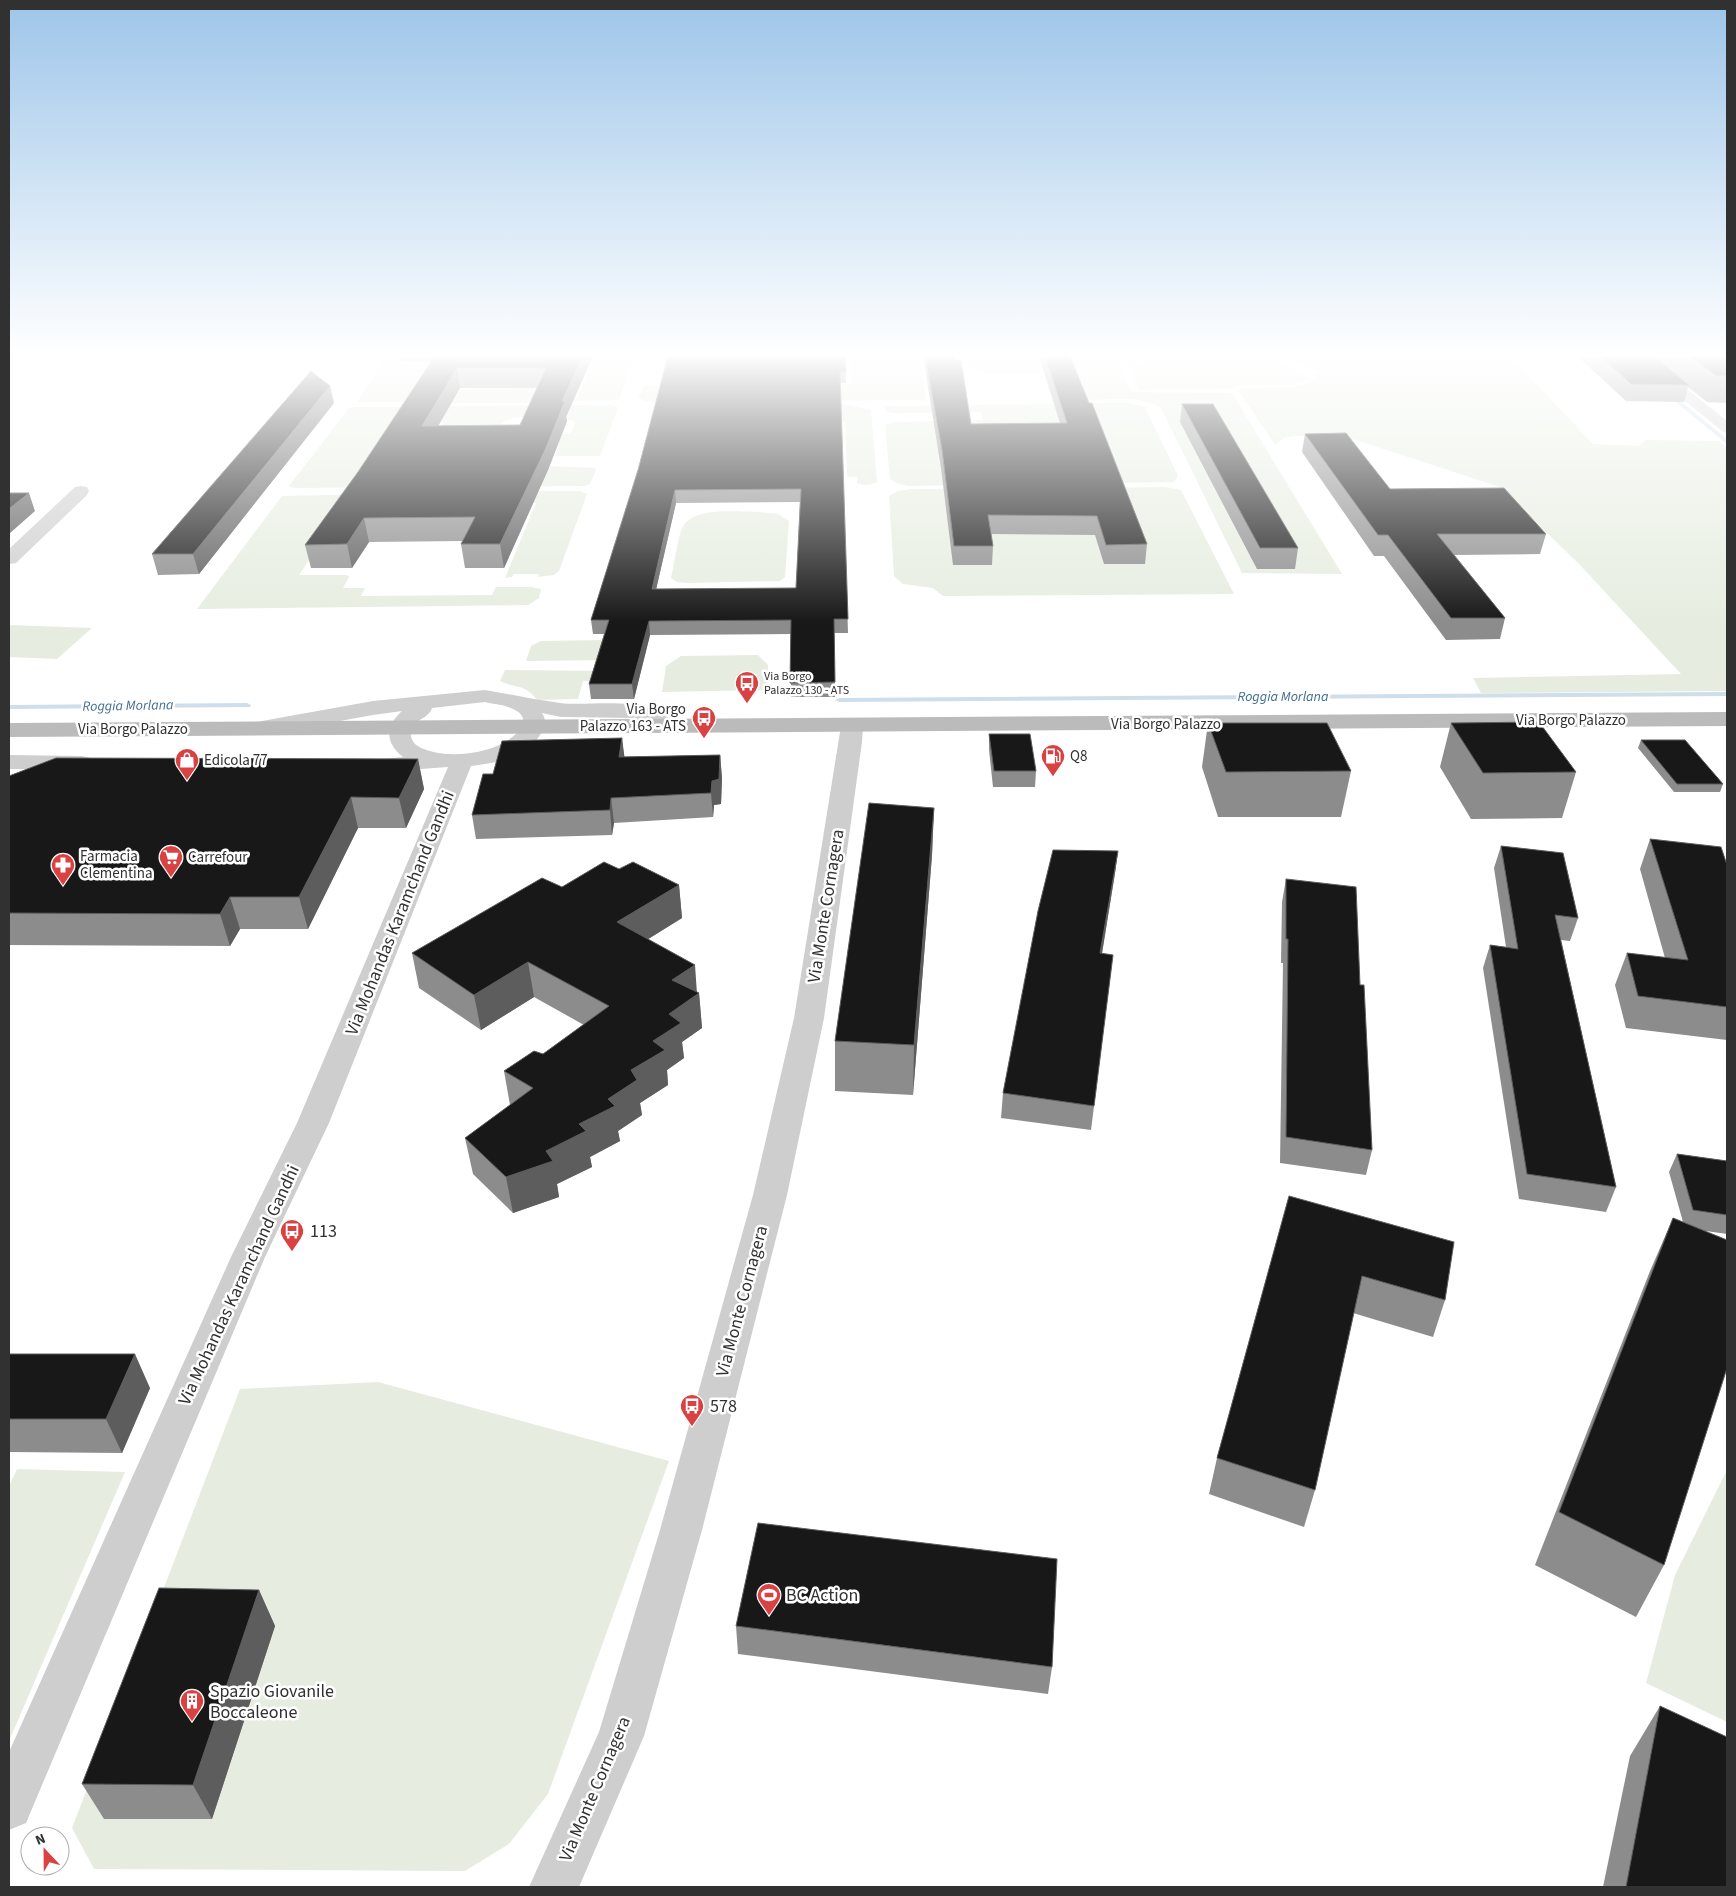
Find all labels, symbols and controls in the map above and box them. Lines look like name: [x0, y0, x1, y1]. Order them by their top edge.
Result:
place label: Via Borgo Palazzo 130 - ATS: [764, 668, 849, 699]
bus stop icon: Via Borgo Palazzo 130 - ATS: [734, 670, 760, 704]
water label: Roggia Morlana: [1238, 687, 1329, 707]
water label: Roggia Morlana: [82, 695, 174, 717]
place label: Via Borgo Palazzo 163 - ATS: [580, 699, 686, 737]
bus stop icon: Via Borgo Palazzo 163 - ATS: [691, 705, 717, 739]
street label: Via Borgo Palazzo: [1516, 710, 1626, 731]
street label: Via Borgo Palazzo: [1111, 714, 1221, 735]
street label: Via Borgo Palazzo: [78, 719, 188, 740]
fuel station icon: Q8: [1040, 743, 1066, 777]
place label: Q8: [1070, 746, 1087, 767]
shop icon: Edicola 77: [174, 747, 200, 781]
place label: Edicola 77: [204, 750, 268, 771]
street label: Via Mohandas Karamchand Gandhi: [339, 787, 461, 1039]
street label: Via Monte Cornagera: [802, 827, 850, 985]
supermarket icon: Carrefour: [158, 844, 184, 878]
place label: Farmacia Clementina: [80, 846, 152, 884]
place label: Carrefour: [188, 847, 248, 868]
pharmacy icon: Farmacia Clementina: [50, 852, 76, 886]
street label: Via Mohandas Karamchand Gandhi: [172, 1161, 306, 1409]
bus stop icon: 113: [279, 1218, 305, 1252]
place label: 113: [310, 1219, 337, 1244]
street label: Via Monte Cornagera: [710, 1223, 774, 1379]
bus stop icon: 578: [679, 1393, 705, 1427]
place label: 578: [710, 1394, 737, 1419]
sports icon: BC Action: [756, 1582, 782, 1616]
place label: BC Action: [786, 1583, 858, 1608]
place label: Spazio Giovanile Boccaleone: [210, 1679, 334, 1725]
building icon: Spazio Giovanile Boccaleone: [179, 1688, 205, 1722]
street label: Via Monte Cornagera: [553, 1713, 637, 1865]
north arrow: [20, 1826, 70, 1876]
text: N: [32, 1829, 49, 1851]

